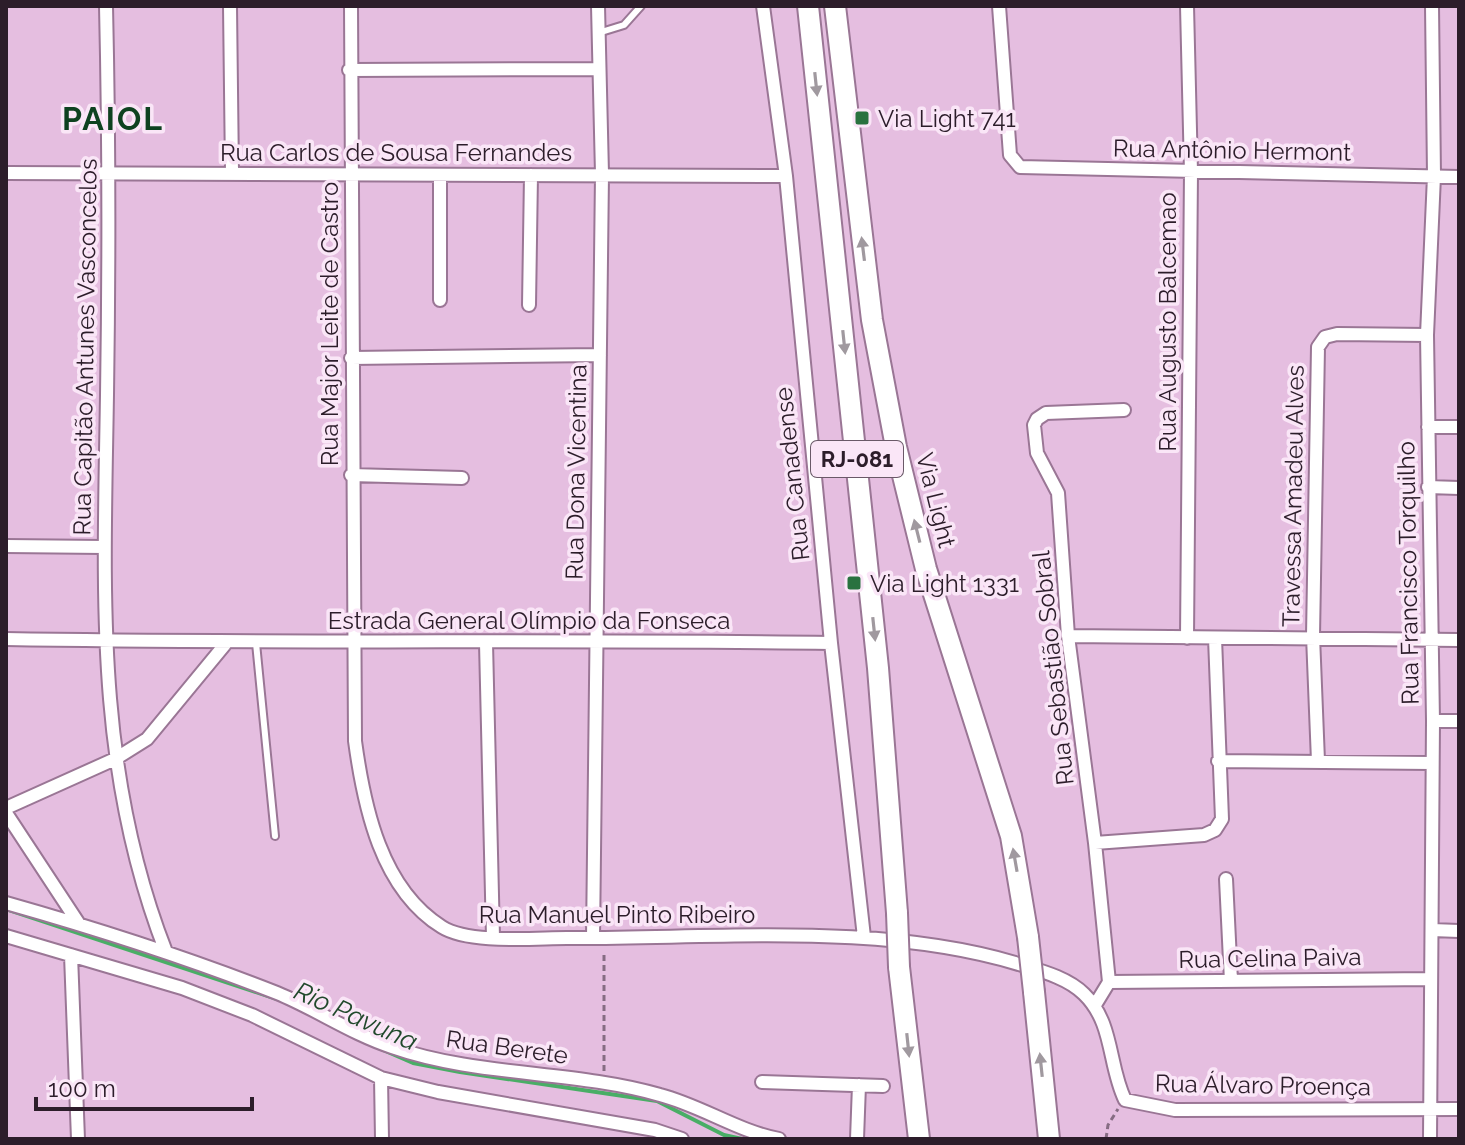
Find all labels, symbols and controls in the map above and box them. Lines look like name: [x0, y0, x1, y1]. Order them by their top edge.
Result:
one-way arrow: [809, 72, 822, 97]
district label: PAIOL: [62, 100, 164, 137]
place label: Via Light 741: [878, 104, 1016, 133]
marker: Via Light 741: [853, 109, 871, 127]
street label: Rua Antônio Hermont: [1113, 133, 1351, 167]
street label: Rua Carlos de Sousa Fernandes: [220, 138, 572, 167]
street label: Rua Capitão Antunes Vasconcelos: [67, 158, 103, 536]
street label: Rua Major Leite de Castro: [315, 182, 344, 466]
street label: Rua Augusto Balcemao: [1153, 192, 1182, 452]
one-way arrow: [857, 237, 870, 262]
one-way arrow: [838, 330, 851, 355]
street label: Rua Dona Vicentina: [560, 364, 592, 580]
street label: Travessa Amadeu Alves: [1276, 365, 1310, 627]
street label: Rua Canadense: [768, 386, 816, 562]
road number: RJ-081: [811, 441, 903, 477]
street label: Rua Francisco Torquilho: [1391, 441, 1425, 705]
street label: Via Light: [910, 450, 962, 550]
one-way arrow: [910, 518, 922, 543]
street label: Rua Sebastião Sobral: [1026, 549, 1080, 787]
place label: Via Light 1331: [870, 569, 1019, 598]
marker: Via Light 1331: [845, 574, 863, 592]
street label: Estrada General Olímpio da Fonseca: [328, 606, 730, 635]
one-way arrow: [867, 616, 880, 641]
one-way arrow: [1008, 847, 1020, 872]
street label: Rua Manuel Pinto Ribeiro: [479, 900, 755, 929]
street label: Rua Celina Paiva: [1178, 942, 1362, 974]
water label: Rio Pavuna: [290, 976, 422, 1056]
street label: Rua Berete: [444, 1024, 570, 1070]
one-way arrow: [902, 1032, 915, 1057]
one-way arrow: [1034, 1052, 1047, 1077]
scale bar: [36, 1061, 252, 1111]
street label: Rua Álvaro Proença: [1155, 1069, 1371, 1101]
text: 100 m: [48, 1074, 116, 1103]

